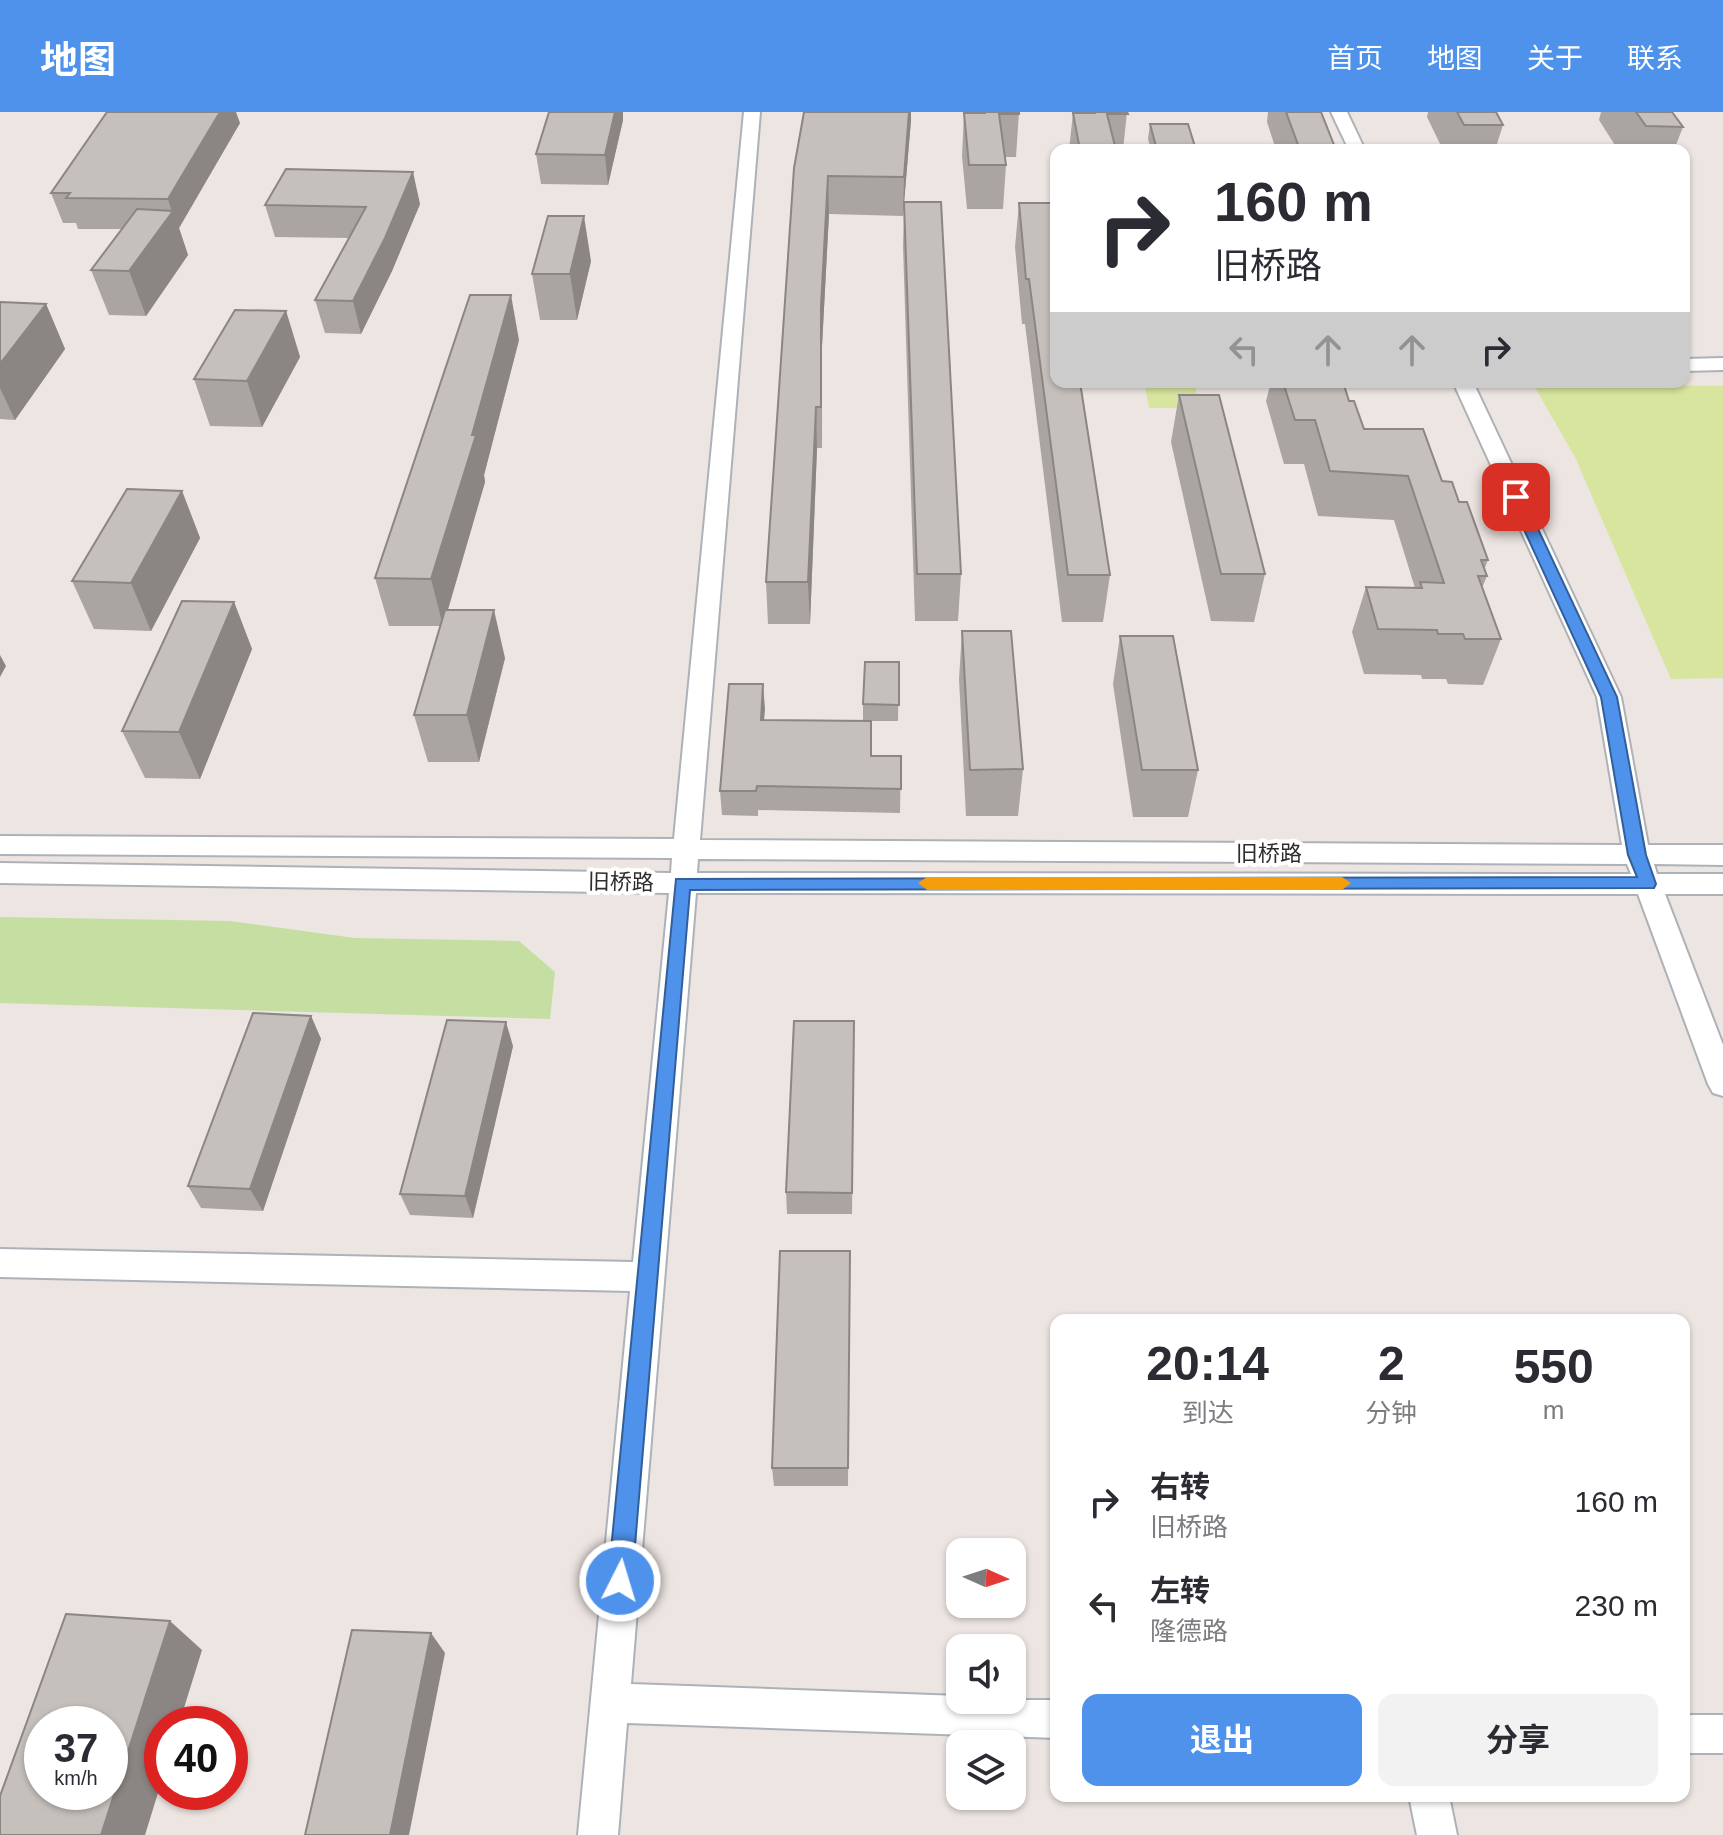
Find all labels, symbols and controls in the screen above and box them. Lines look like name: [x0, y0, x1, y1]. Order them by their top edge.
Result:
text: 地图: [40, 39, 116, 81]
text: 首页: [1327, 43, 1383, 74]
text: 地图: [1427, 43, 1483, 74]
text: 关于: [1527, 43, 1583, 74]
text: 联系: [1627, 43, 1683, 74]
text: 160 m: [1214, 170, 1373, 233]
icon: right: [1082, 176, 1186, 280]
text: 旧桥路: [1214, 245, 1322, 286]
icon: left: [1222, 328, 1266, 372]
icon: ahead: [1306, 328, 1350, 372]
icon: ahead: [1390, 328, 1434, 372]
icon: right: [1474, 328, 1518, 372]
pin: [1482, 463, 1550, 531]
icon: arrive: [1494, 475, 1538, 519]
street label: 旧桥路: [1236, 841, 1302, 866]
street label: 旧桥路: [588, 869, 654, 895]
text: 20:14: [1146, 1337, 1269, 1390]
text: 2: [1378, 1337, 1405, 1390]
text: 550: [1514, 1340, 1594, 1393]
text: m: [1543, 1395, 1565, 1425]
text: 到达: [1182, 1398, 1234, 1428]
text: 分钟: [1365, 1398, 1417, 1428]
text: 右转: [1150, 1470, 1210, 1503]
icon: right: [1082, 1480, 1126, 1524]
text: 160 m: [1575, 1485, 1658, 1518]
text: 旧桥路: [1150, 1512, 1228, 1542]
north arrow: [946, 1538, 1026, 1618]
map controls: [946, 1538, 1026, 1810]
position arrow: [578, 1539, 662, 1623]
text: 左转: [1150, 1574, 1210, 1607]
icon: left: [1082, 1584, 1126, 1628]
text: 230 m: [1575, 1589, 1658, 1622]
text: 隆德路: [1150, 1616, 1228, 1646]
button: sound: [946, 1634, 1026, 1714]
button: 退出: [1082, 1694, 1362, 1786]
button: 分享: [1378, 1694, 1658, 1786]
speed limit sign: 40: [144, 1706, 248, 1810]
text: 37: [54, 1726, 98, 1770]
button: layers: [946, 1730, 1026, 1810]
text: km/h: [54, 1767, 98, 1789]

